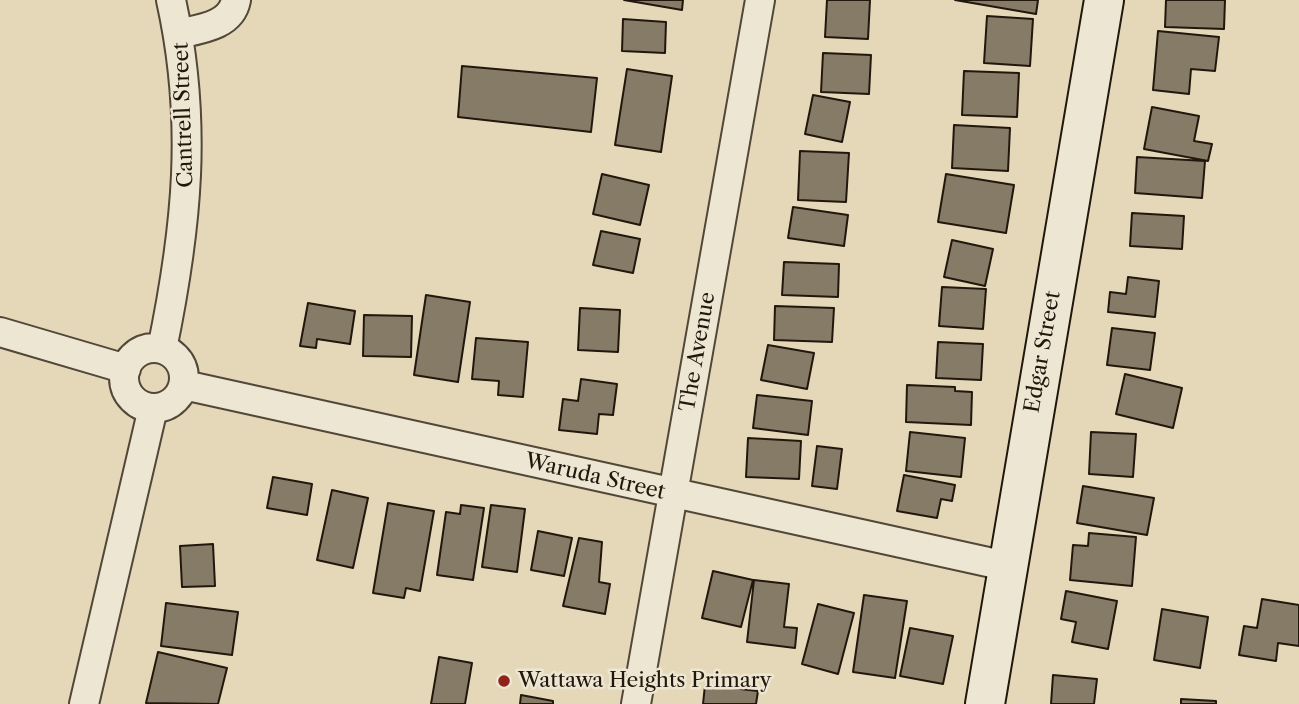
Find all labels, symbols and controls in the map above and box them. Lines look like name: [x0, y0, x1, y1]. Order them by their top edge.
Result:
street label: Cantrell Street: [169, 42, 199, 188]
street label: Edgar Street: [1020, 289, 1066, 415]
street label: The Avenue: [675, 290, 721, 414]
street label: Waruda Street: [523, 449, 667, 505]
place label: Wattawa Heights Primary: [518, 668, 771, 694]
marker: Wattawa Heights Primary: [496, 673, 512, 689]

